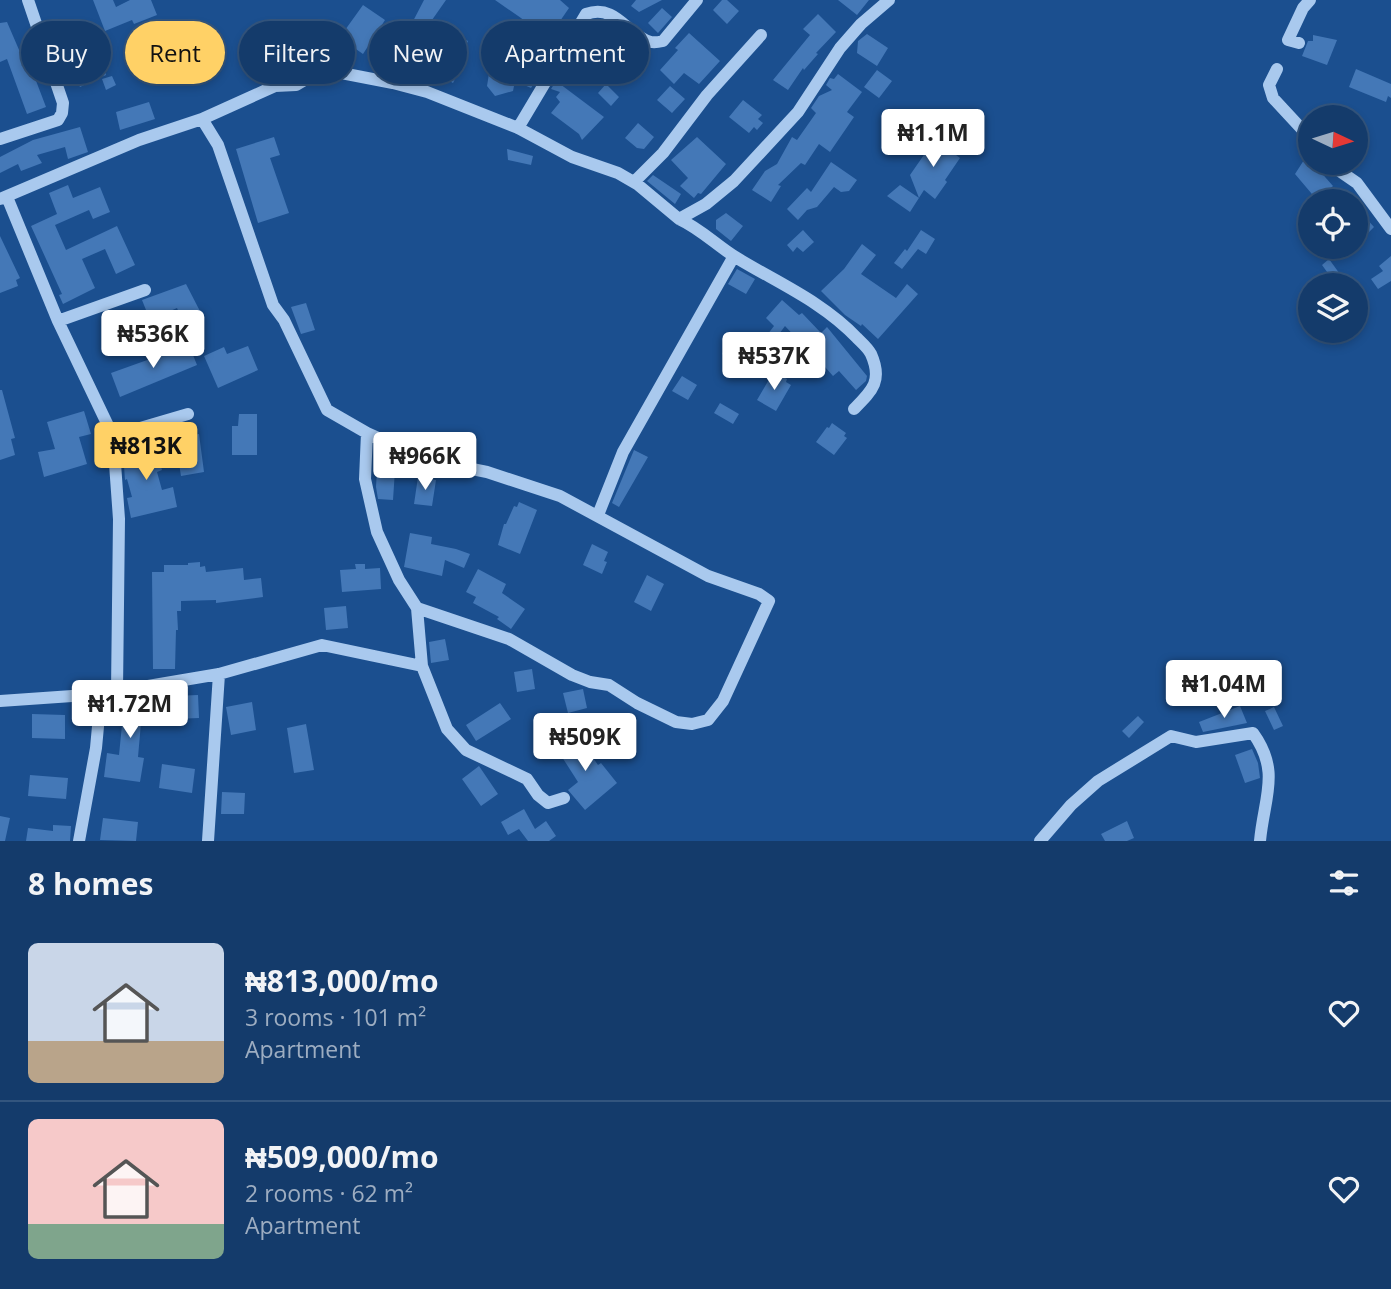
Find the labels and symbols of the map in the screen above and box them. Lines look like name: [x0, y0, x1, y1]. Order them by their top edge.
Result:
north arrow: [1298, 105, 1368, 175]
pin: ₦1.1M: [884, 110, 982, 169]
pin: ₦536K: [104, 310, 202, 370]
pin: ₦537K: [725, 332, 823, 392]
pin: ₦813K: [97, 422, 195, 482]
pin: ₦966K: [376, 433, 474, 492]
pin: ₦1.04M: [1167, 660, 1281, 720]
pin: ₦1.72M: [73, 680, 187, 740]
pin: ₦509K: [536, 714, 634, 773]

